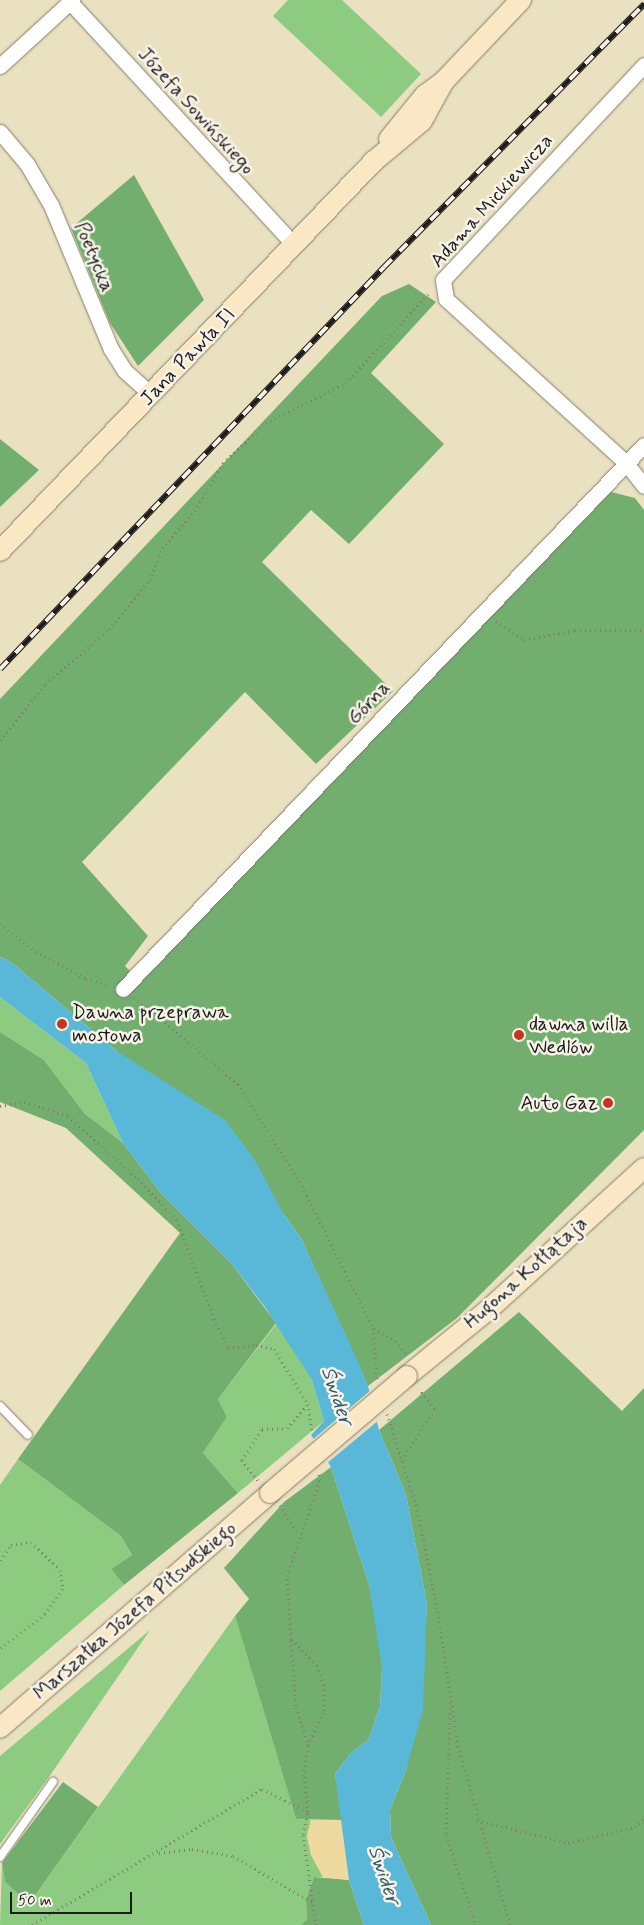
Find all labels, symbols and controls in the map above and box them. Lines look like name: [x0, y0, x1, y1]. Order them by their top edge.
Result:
street label: Józefa Sowińskiego: [133, 42, 259, 180]
street label: Adama Mickiewicza: [426, 129, 558, 273]
street label: Poetycka: [69, 218, 119, 296]
street label: Jana Pawła II: [135, 303, 241, 411]
street label: Górna: [343, 676, 395, 730]
place label: Dawna przeprawa mostowa: [72, 1000, 229, 1047]
place label: dawna willa Wedlów: [529, 1012, 628, 1059]
marker: Dawna przeprawa mostowa: [56, 1018, 68, 1030]
marker: dawna willa Wedlów: [513, 1029, 525, 1041]
place label: Auto Gaz: [521, 1091, 598, 1115]
marker: Auto Gaz: [602, 1097, 614, 1109]
street label: Hugona Kołłątaja: [460, 1211, 592, 1335]
water label: Świder: [315, 1363, 359, 1429]
street label: Marszałka Józefa Piłsudskiego: [29, 1517, 241, 1705]
water label: Świder: [362, 1842, 406, 1908]
scale bar: [12, 1882, 135, 1914]
text: 50 m: [18, 1891, 52, 1911]

